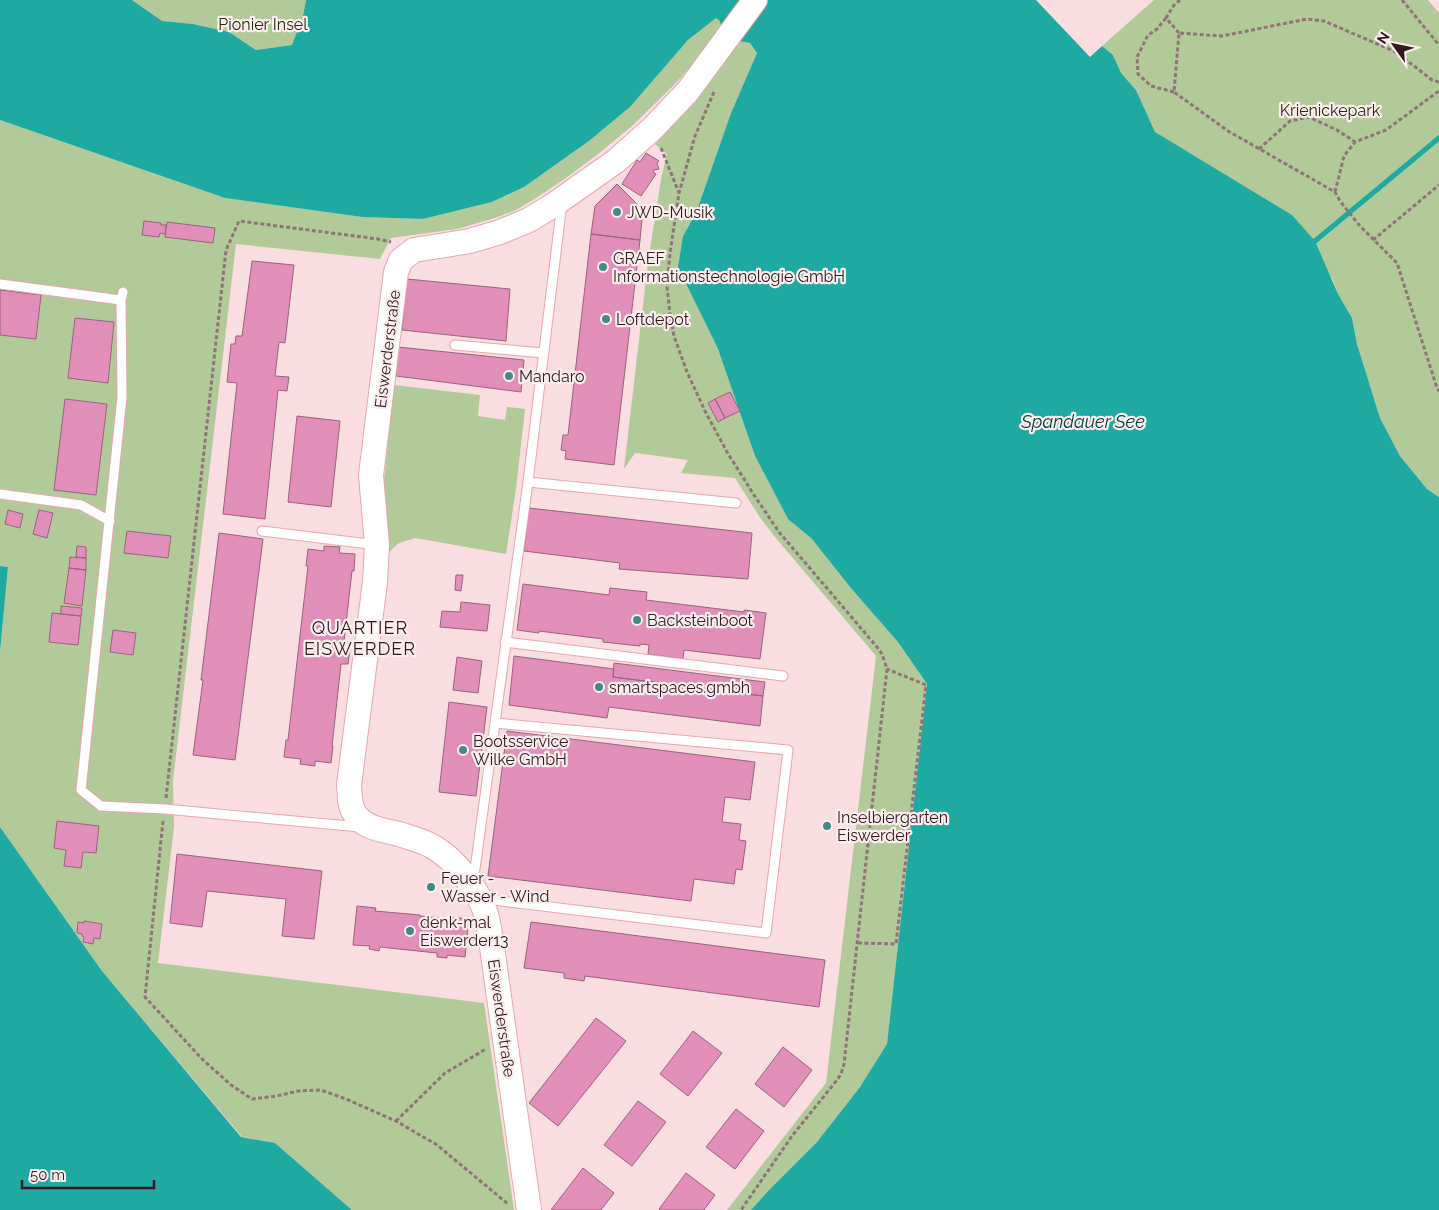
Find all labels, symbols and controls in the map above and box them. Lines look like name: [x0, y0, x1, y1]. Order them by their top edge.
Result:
park label: Pionier Insel: [218, 15, 308, 34]
north arrow: [1369, 20, 1419, 70]
text: N: [1373, 29, 1393, 47]
park label: Krienickepark: [1280, 101, 1381, 120]
place label: JWD-Musik: [627, 203, 713, 222]
marker: JWD-Musik: [611, 206, 623, 218]
place label: GRAEF Informationstechnologie GmbH: [613, 249, 845, 286]
marker: GRAEF Informationstechnologie GmbH: [597, 261, 609, 273]
street label: Eiswerderstraße: [371, 289, 404, 409]
place label: Loftdepot: [616, 310, 690, 329]
marker: Loftdepot: [600, 313, 612, 325]
place label: Mandaro: [519, 367, 585, 386]
marker: Mandaro: [503, 370, 515, 382]
water label: Spandauer See: [1020, 411, 1145, 432]
place label: Backsteinboot: [647, 611, 754, 630]
marker: Backsteinboot: [631, 614, 643, 626]
district label: QUARTIER EISWERDER: [304, 617, 416, 659]
place label: smartspaces.gmbh: [609, 678, 750, 697]
marker: smartspaces.gmbh: [593, 681, 605, 693]
place label: Bootsservice Wilke GmbH: [473, 732, 569, 769]
marker: Bootsservice Wilke GmbH: [457, 744, 469, 756]
place label: Inselbiergarten Eiswerder: [837, 808, 948, 845]
marker: Inselbiergarten Eiswerder: [821, 820, 833, 832]
place label: Feuer - Wasser - Wind: [441, 869, 550, 906]
marker: Feuer - Wasser - Wind: [425, 881, 437, 893]
place label: denk-mal Eiswerder13: [420, 913, 509, 950]
marker: denk-mal Eiswerder13: [404, 925, 416, 937]
street label: Eiswerderstraße: [484, 958, 519, 1078]
scale bar: [22, 1158, 155, 1190]
text: 50 m: [30, 1166, 65, 1184]

